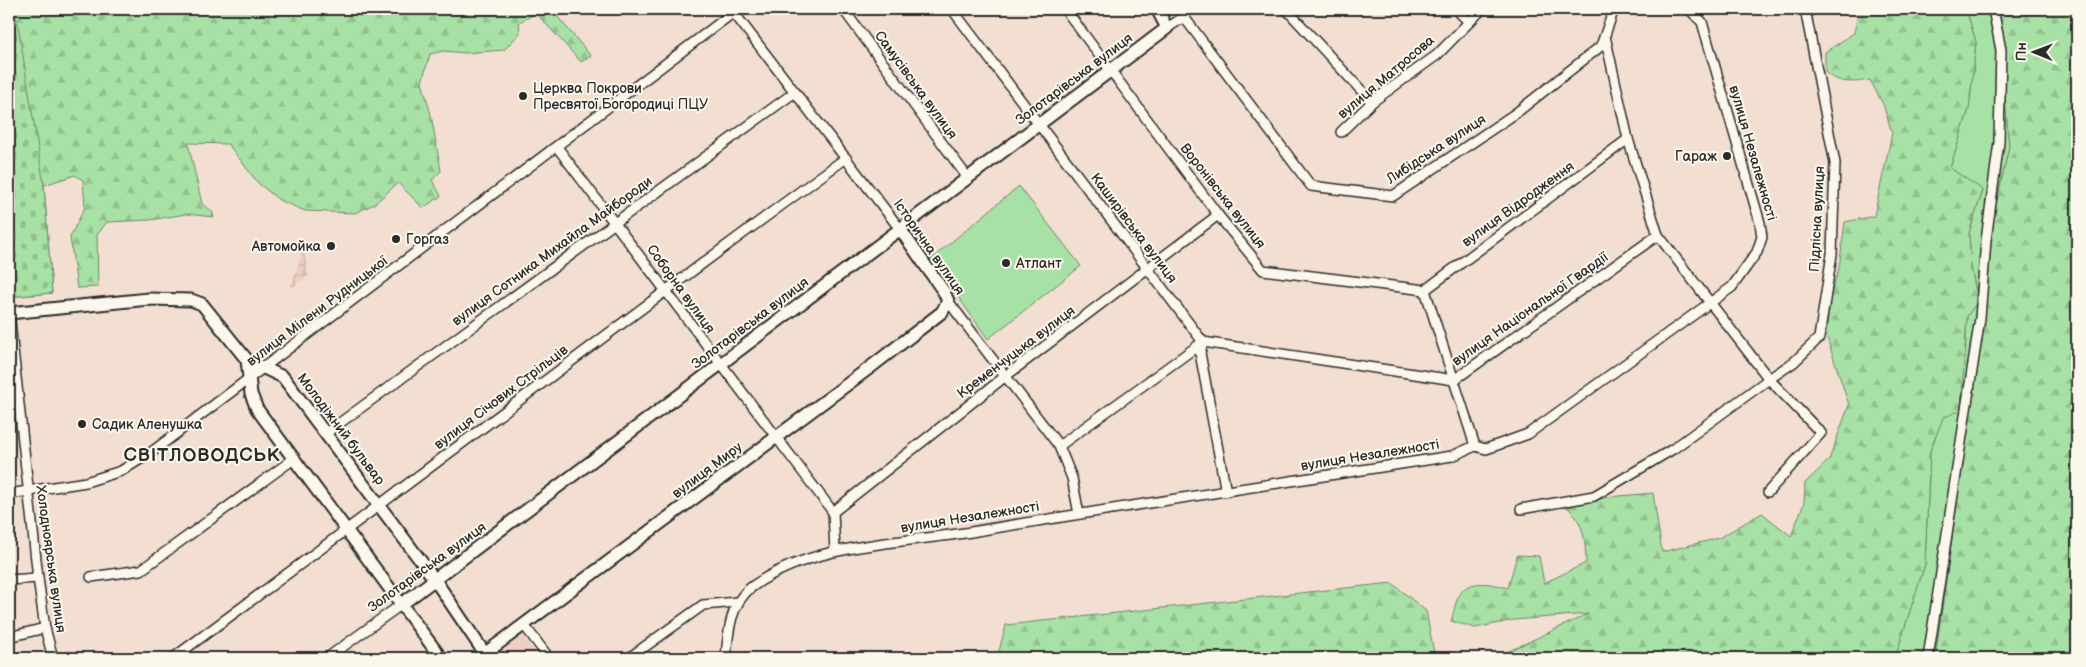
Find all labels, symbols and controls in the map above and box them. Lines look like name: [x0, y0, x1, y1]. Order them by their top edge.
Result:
street label: Самусівська вулиця: [871, 28, 961, 143]
north arrow: [2008, 28, 2058, 78]
street label: Золотарівська вулиця: [1012, 29, 1136, 129]
street label: вулиця Матросова: [1334, 31, 1438, 122]
text: Пн: [2013, 42, 2030, 61]
place label: Церква Покрови Пресвятої Богородиці ПЦУ: [533, 80, 708, 113]
street label: вулиця Незалежності: [1726, 83, 1780, 223]
marker: Церква Покрови Пресвятої Богородиці ПЦУ: [517, 90, 529, 102]
street label: Либідська вулиця: [1382, 110, 1489, 188]
street label: Воронівська вулиця: [1177, 140, 1269, 252]
place label: Гараж: [1675, 148, 1717, 165]
marker: Гараж: [1721, 150, 1733, 162]
street label: вулиця Відродження: [1459, 157, 1578, 250]
street label: Підлісна вулиця: [1806, 165, 1828, 272]
street label: Каширівська вулиця: [1087, 170, 1181, 286]
street label: вулиця Сотника Михайла Майбороди: [449, 173, 655, 329]
street label: Історична вулиця: [890, 196, 968, 298]
place label: Горгаз: [406, 231, 449, 248]
marker: Горгаз: [390, 233, 402, 245]
place label: Автомойка: [251, 238, 322, 255]
marker: Автомойка: [325, 240, 337, 252]
street label: Соборна вулиця: [643, 241, 719, 337]
street label: вулиця Національної Гвардії: [1449, 248, 1612, 369]
street label: вулиця Мілени Рудницької: [243, 252, 391, 370]
place label: Атлант: [1015, 255, 1062, 272]
marker: Атлант: [1000, 257, 1012, 269]
street label: Золотарівська вулиця: [688, 273, 812, 373]
street label: Кременчуцька вулиця: [954, 302, 1079, 402]
street label: вулиця Січових Стрільців: [431, 341, 572, 453]
street label: Молодіжний бульвар: [293, 370, 389, 488]
place label: Садик Аленушка: [92, 416, 203, 433]
marker: Садик Аленушка: [76, 418, 88, 430]
street label: вулиця Незалежності: [1299, 436, 1441, 474]
street label: вулиця Миру: [669, 438, 746, 502]
district label: СВІТЛОВОДСЬК: [123, 444, 281, 467]
street label: Холодноярська вулиця: [32, 484, 70, 634]
street label: вулиця Незалежності: [899, 498, 1041, 536]
street label: Золотарівська вулиця: [365, 518, 490, 616]

